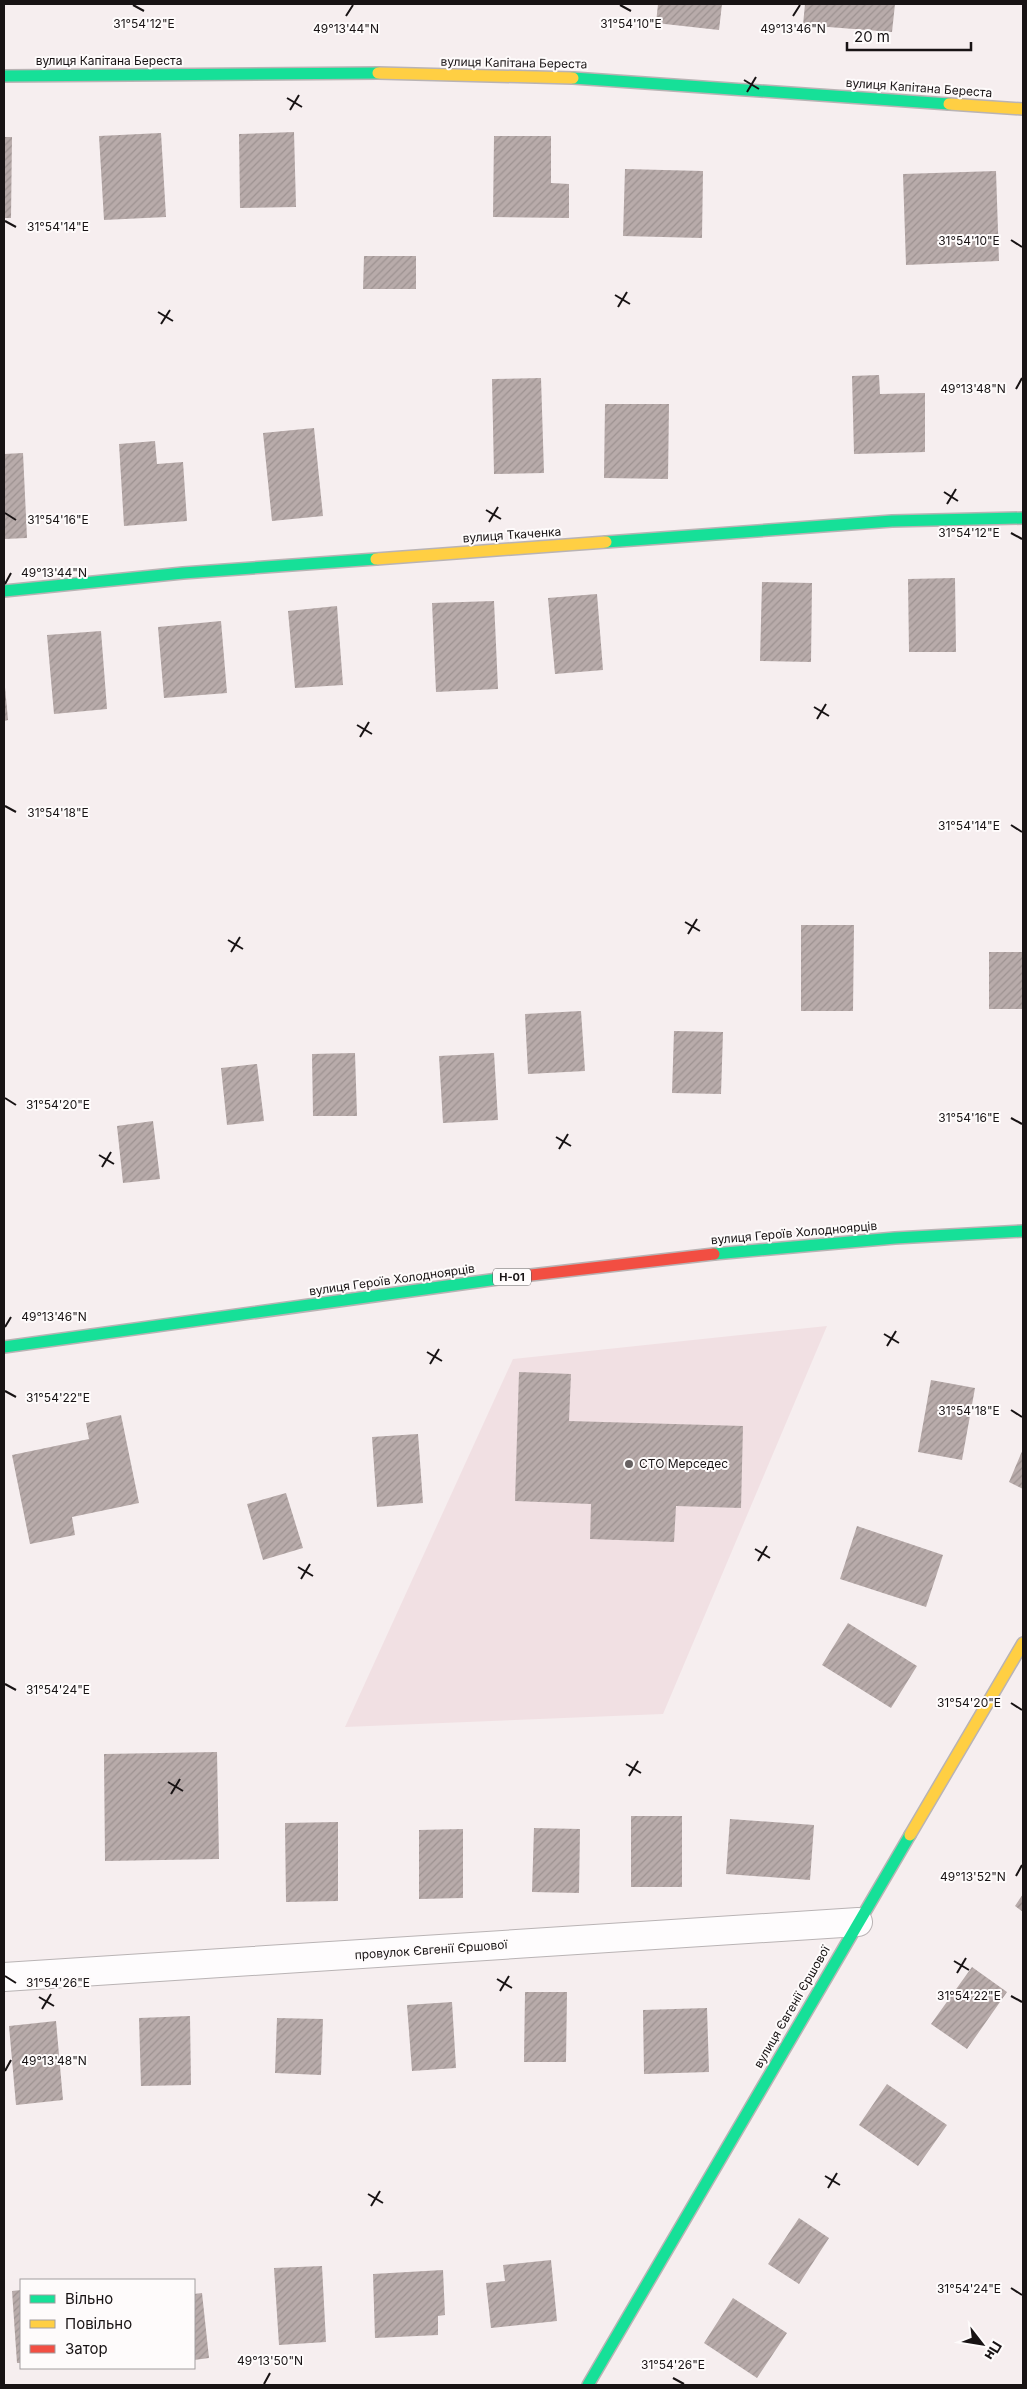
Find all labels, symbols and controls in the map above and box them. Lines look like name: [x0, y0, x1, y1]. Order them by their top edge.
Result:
text: 31°54'12"E: [113, 16, 175, 31]
text: 31°54'10"E: [600, 16, 662, 31]
scale bar: [847, 20, 971, 52]
text: 49°13'44"N: [313, 21, 379, 36]
text: 49°13'46"N: [760, 21, 826, 36]
text: 20 m: [854, 27, 890, 46]
street label: вулиця Капітана Береста: [36, 53, 182, 68]
street label: вулиця Капітана Береста: [441, 54, 588, 71]
street label: вулиця Капітана Береста: [845, 75, 993, 100]
text: 31°54'14"E: [27, 219, 89, 234]
text: 31°54'10"E: [938, 233, 1000, 248]
text: 49°13'48"N: [940, 381, 1006, 396]
text: 31°54'16"E: [27, 512, 89, 527]
street label: вулиця Ткаченка: [462, 524, 562, 545]
text: 31°54'12"E: [938, 525, 1000, 540]
text: 49°13'44"N: [21, 565, 87, 580]
text: 31°54'18"E: [27, 805, 89, 820]
text: 31°54'14"E: [938, 818, 1000, 833]
text: 31°54'20"E: [26, 1097, 90, 1112]
text: 31°54'16"E: [938, 1110, 1000, 1125]
street label: вулиця Героїв Холодноярців: [710, 1218, 878, 1247]
street label: вулиця Героїв Холодноярців: [308, 1260, 476, 1299]
road number: Н-01: [493, 1268, 531, 1286]
text: 49°13'46"N: [21, 1309, 87, 1324]
text: 31°54'22"E: [26, 1390, 90, 1405]
text: 31°54'18"E: [938, 1403, 1000, 1418]
place label: СТО Мерседес: [639, 1456, 728, 1471]
marker: СТО Мерседес: [623, 1458, 635, 1470]
text: 31°54'24"E: [26, 1682, 90, 1697]
text: 31°54'20"E: [937, 1695, 1001, 1710]
text: 49°13'52"N: [940, 1869, 1006, 1884]
street label: провулок Євгенії Єршової: [354, 1937, 509, 1962]
street label: вулиця Євгенії Єршової: [750, 1942, 833, 2070]
text: 31°54'26"E: [26, 1975, 90, 1990]
text: 31°54'22"E: [937, 1988, 1001, 2003]
text: 49°13'48"N: [21, 2053, 87, 2068]
legend: [20, 2279, 195, 2369]
text: 31°54'24"E: [937, 2281, 1001, 2296]
text: Вільно: [65, 2289, 113, 2308]
text: Повільно: [65, 2314, 132, 2333]
north arrow: [957, 2319, 1007, 2369]
text: Пн: [981, 2338, 1006, 2364]
text: Затор: [65, 2339, 108, 2358]
text: 49°13'50"N: [237, 2353, 303, 2368]
text: 31°54'26"E: [641, 2357, 705, 2372]

